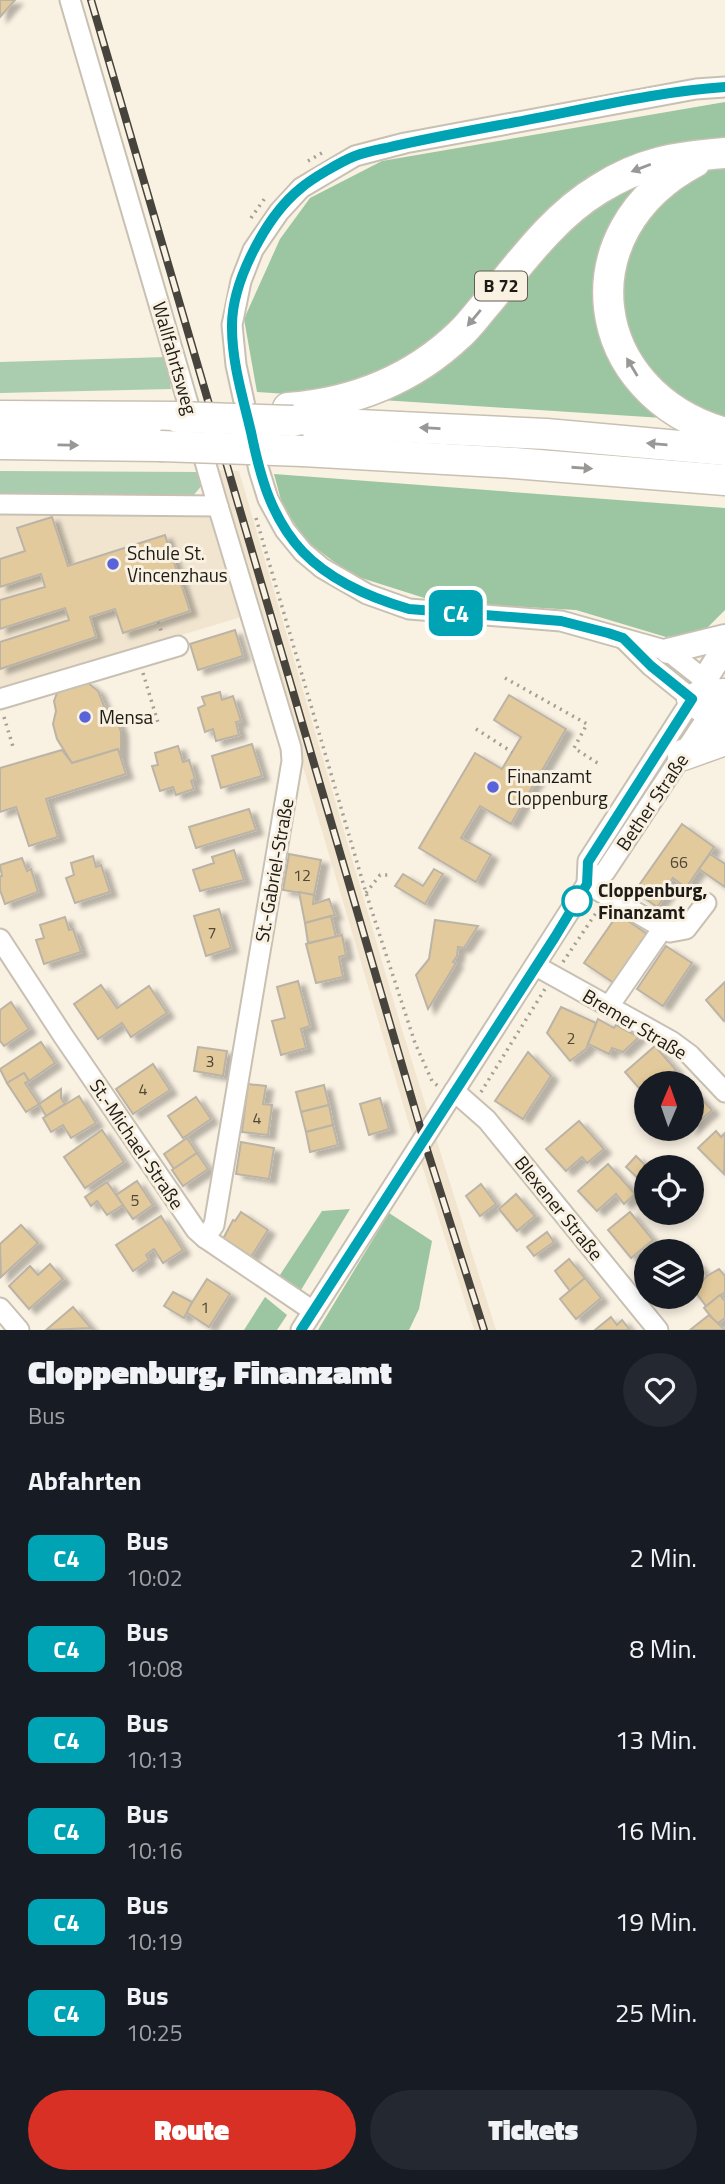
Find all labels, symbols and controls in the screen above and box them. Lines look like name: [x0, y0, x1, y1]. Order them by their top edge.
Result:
one-way arrow: [630, 163, 651, 174]
road number: B 72: [475, 272, 527, 300]
street label: Wallfahrtsweg: [145, 298, 206, 418]
one-way arrow: [467, 310, 482, 327]
one-way arrow: [626, 357, 639, 377]
one-way arrow: [419, 423, 441, 434]
one-way arrow: [646, 438, 668, 449]
one-way arrow: [57, 439, 79, 451]
one-way arrow: [571, 463, 593, 474]
place label: Schule St. Vincenzhaus: [127, 538, 228, 589]
marker: Schule St. Vincenzhaus: [105, 556, 121, 572]
line badge: C4: [424, 590, 488, 636]
text: C4: [443, 595, 469, 631]
place label: Mensa: [99, 702, 153, 731]
marker: Mensa: [77, 709, 93, 725]
street label: Bether Straße: [608, 747, 695, 856]
place label: Finanzamt Cloppenburg: [507, 761, 608, 812]
marker: Finanzamt Cloppenburg: [485, 779, 501, 795]
street label: St.-Gabriel-Straße: [247, 796, 300, 944]
house number: 66: [670, 850, 688, 874]
house number: 12: [293, 863, 311, 887]
place label: Cloppenburg, Finanzamt: [598, 875, 707, 926]
marker: Cloppenburg, Finanzamt: [562, 886, 592, 916]
house number: 7: [208, 920, 216, 944]
street label: Bremer Straße: [578, 981, 693, 1066]
house number: 2: [567, 1026, 575, 1050]
house number: 3: [206, 1049, 214, 1073]
north arrow: [634, 1071, 704, 1141]
map controls: [634, 1071, 704, 1309]
street label: St.-Michael-Straße: [83, 1073, 192, 1215]
house number: 4: [139, 1077, 148, 1101]
house number: 4: [253, 1106, 262, 1130]
street label: Blexener Straße: [508, 1149, 611, 1266]
button: locate: [634, 1155, 704, 1225]
house number: 5: [131, 1188, 140, 1212]
button: layers: [634, 1239, 704, 1309]
house number: 1: [201, 1295, 209, 1319]
text: Cloppenburg, Finanzamt: [28, 1347, 392, 1397]
button: heart: [623, 1353, 697, 1427]
text: Bus: [28, 1398, 65, 1433]
text: Abfahrten: [28, 1461, 142, 1500]
text: Bus: [126, 1521, 168, 1560]
text: 2 Min.: [630, 1538, 697, 1577]
text: C4: [53, 1540, 80, 1576]
text: 10:02: [126, 1560, 183, 1595]
text: Bus: [126, 1612, 168, 1651]
text: 8 Min.: [630, 1629, 697, 1668]
text: C4: [53, 1631, 80, 1667]
text: 10:08: [126, 1651, 183, 1686]
text: Bus: [126, 1703, 168, 1742]
text: 13 Min.: [615, 1720, 697, 1759]
text: C4: [53, 1722, 80, 1758]
text: 10:13: [126, 1742, 183, 1777]
text: Bus: [126, 1794, 168, 1833]
text: 16 Min.: [615, 1811, 697, 1850]
text: C4: [53, 1813, 80, 1849]
text: 10:16: [126, 1833, 183, 1868]
text: Bus: [126, 1885, 168, 1924]
text: 19 Min.: [615, 1902, 697, 1941]
text: C4: [53, 1904, 80, 1940]
text: 10:19: [126, 1924, 183, 1959]
text: Bus: [126, 1976, 168, 2015]
text: 25 Min.: [615, 1993, 697, 2032]
text: C4: [53, 1995, 80, 2031]
text: 10:25: [126, 2015, 183, 2050]
button: Route: [28, 2090, 356, 2170]
button: Tickets: [370, 2090, 697, 2170]

